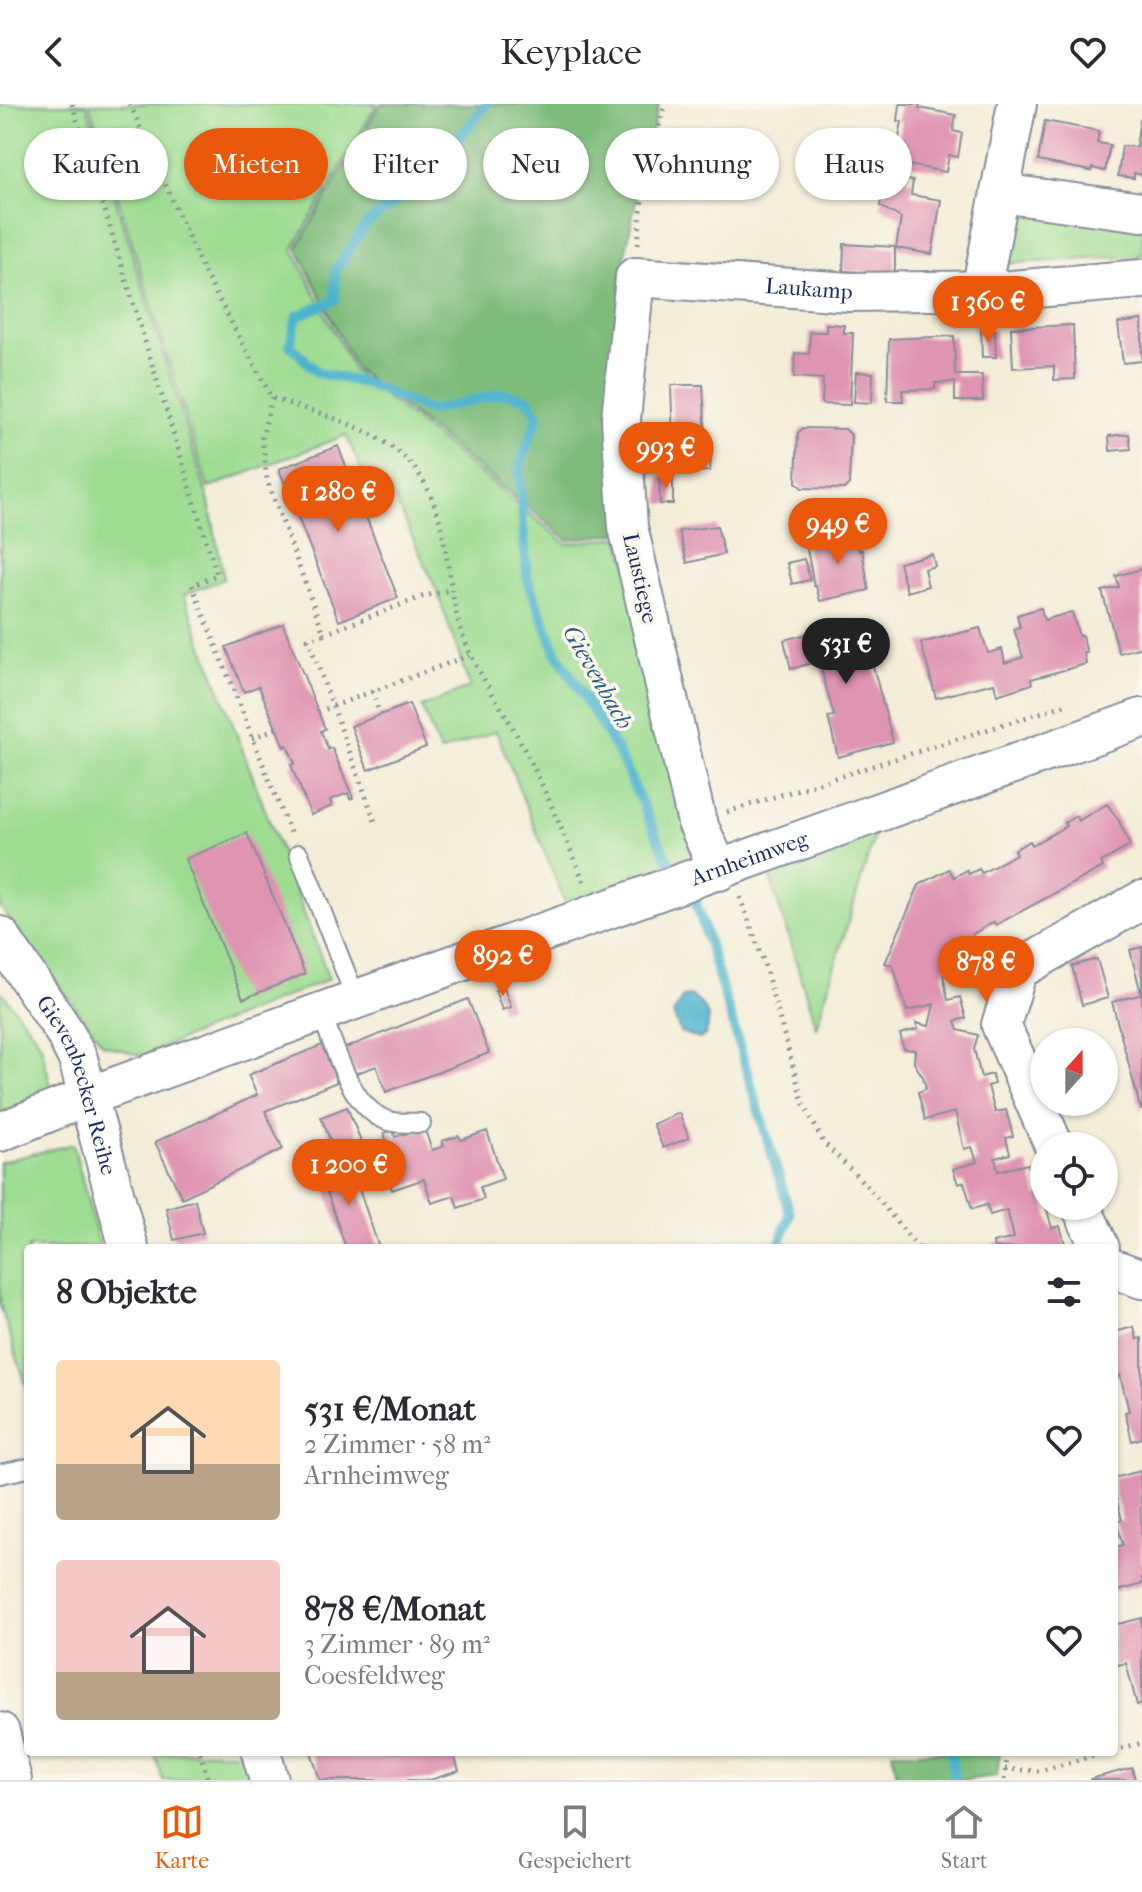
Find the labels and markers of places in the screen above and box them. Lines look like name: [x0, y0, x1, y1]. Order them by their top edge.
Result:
pin: 1 360 €: [914, 276, 1062, 344]
pin: 993 €: [610, 422, 722, 490]
pin: 1 280 €: [264, 466, 412, 534]
pin: 949 €: [782, 498, 894, 566]
pin: 531 €: [790, 618, 902, 686]
pin: 892 €: [447, 930, 559, 998]
pin: 878 €: [930, 936, 1042, 1004]
pin: 1 200 €: [275, 1139, 423, 1207]

